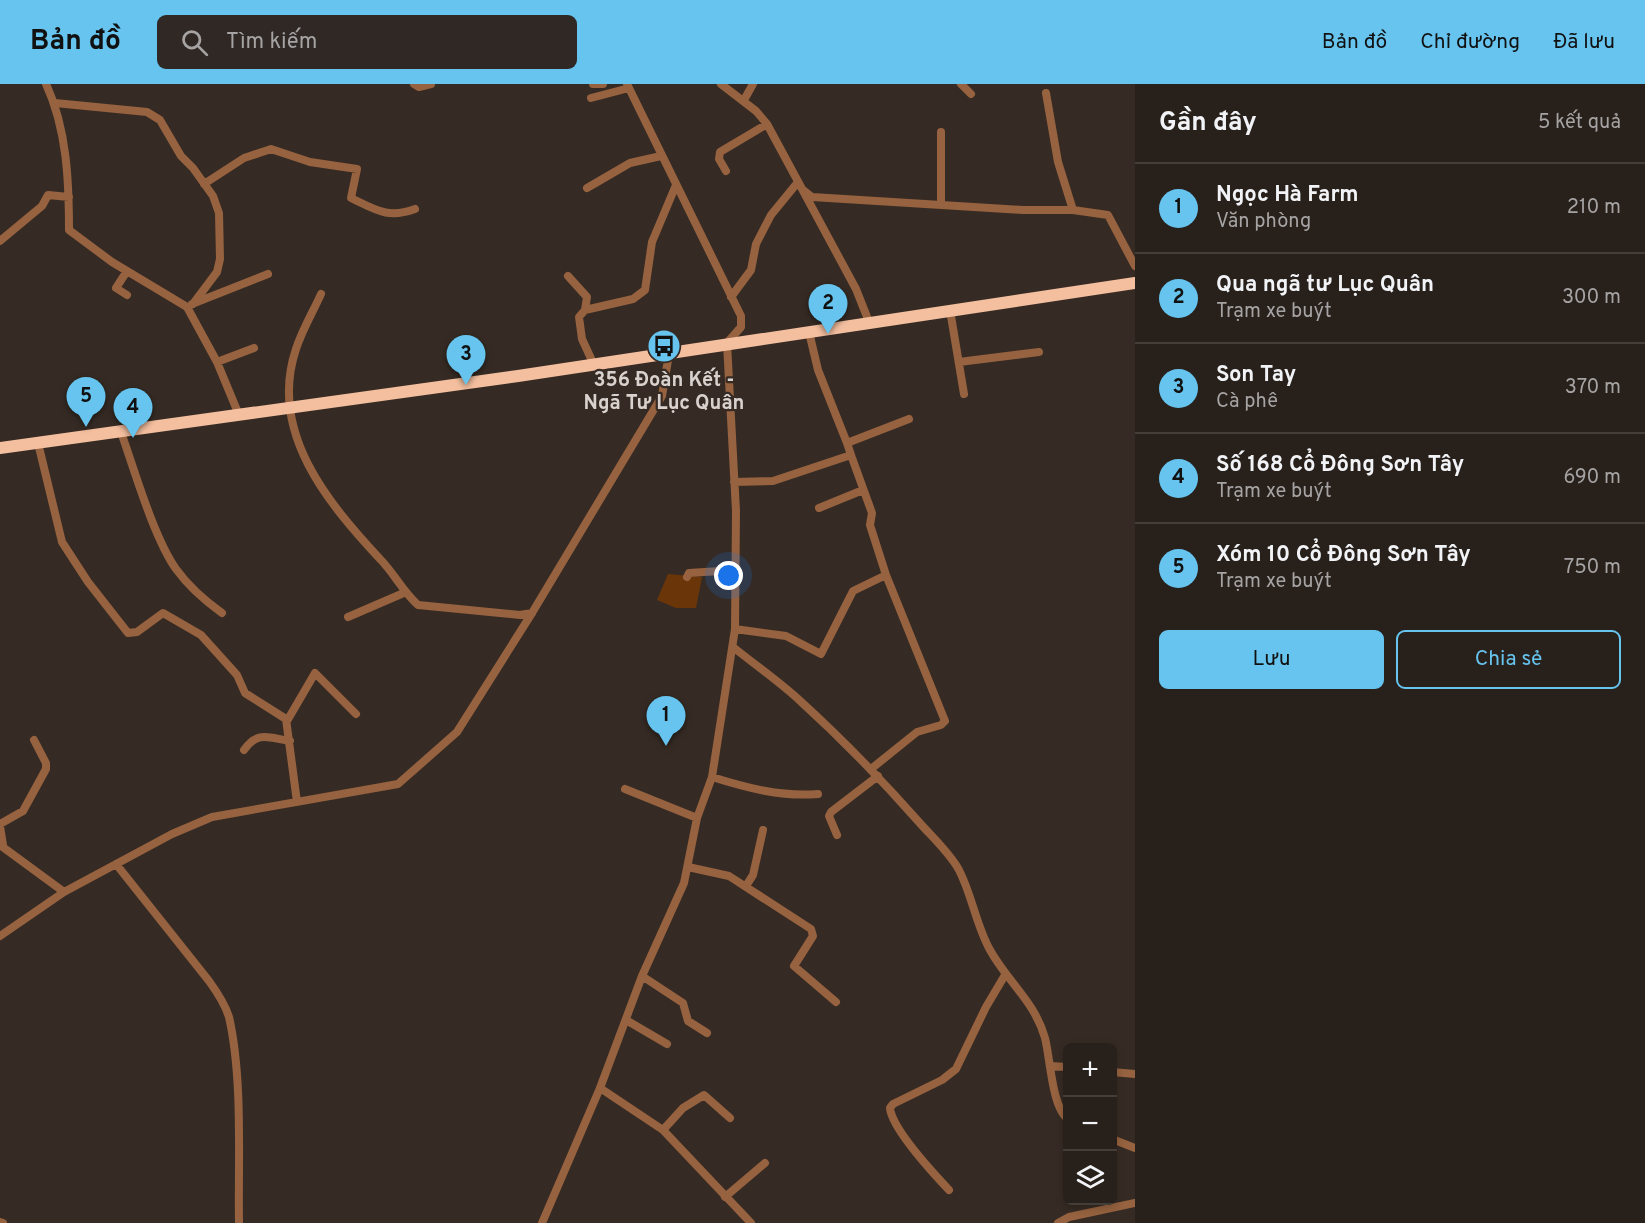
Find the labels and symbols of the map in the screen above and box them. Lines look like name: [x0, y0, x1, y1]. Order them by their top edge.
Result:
pin: 2: [808, 284, 848, 334]
bus stop icon: 356 Đoàn Kết - Ngã Tư Lục Quân: [646, 328, 682, 364]
pin: 3: [446, 336, 486, 385]
place label: 356 Đoàn Kết - Ngã Tư Lục Quân: [584, 367, 744, 417]
pin: 5: [66, 378, 106, 427]
pin: 4: [114, 388, 152, 438]
your location: [714, 561, 743, 590]
pin: 1: [646, 696, 686, 746]

